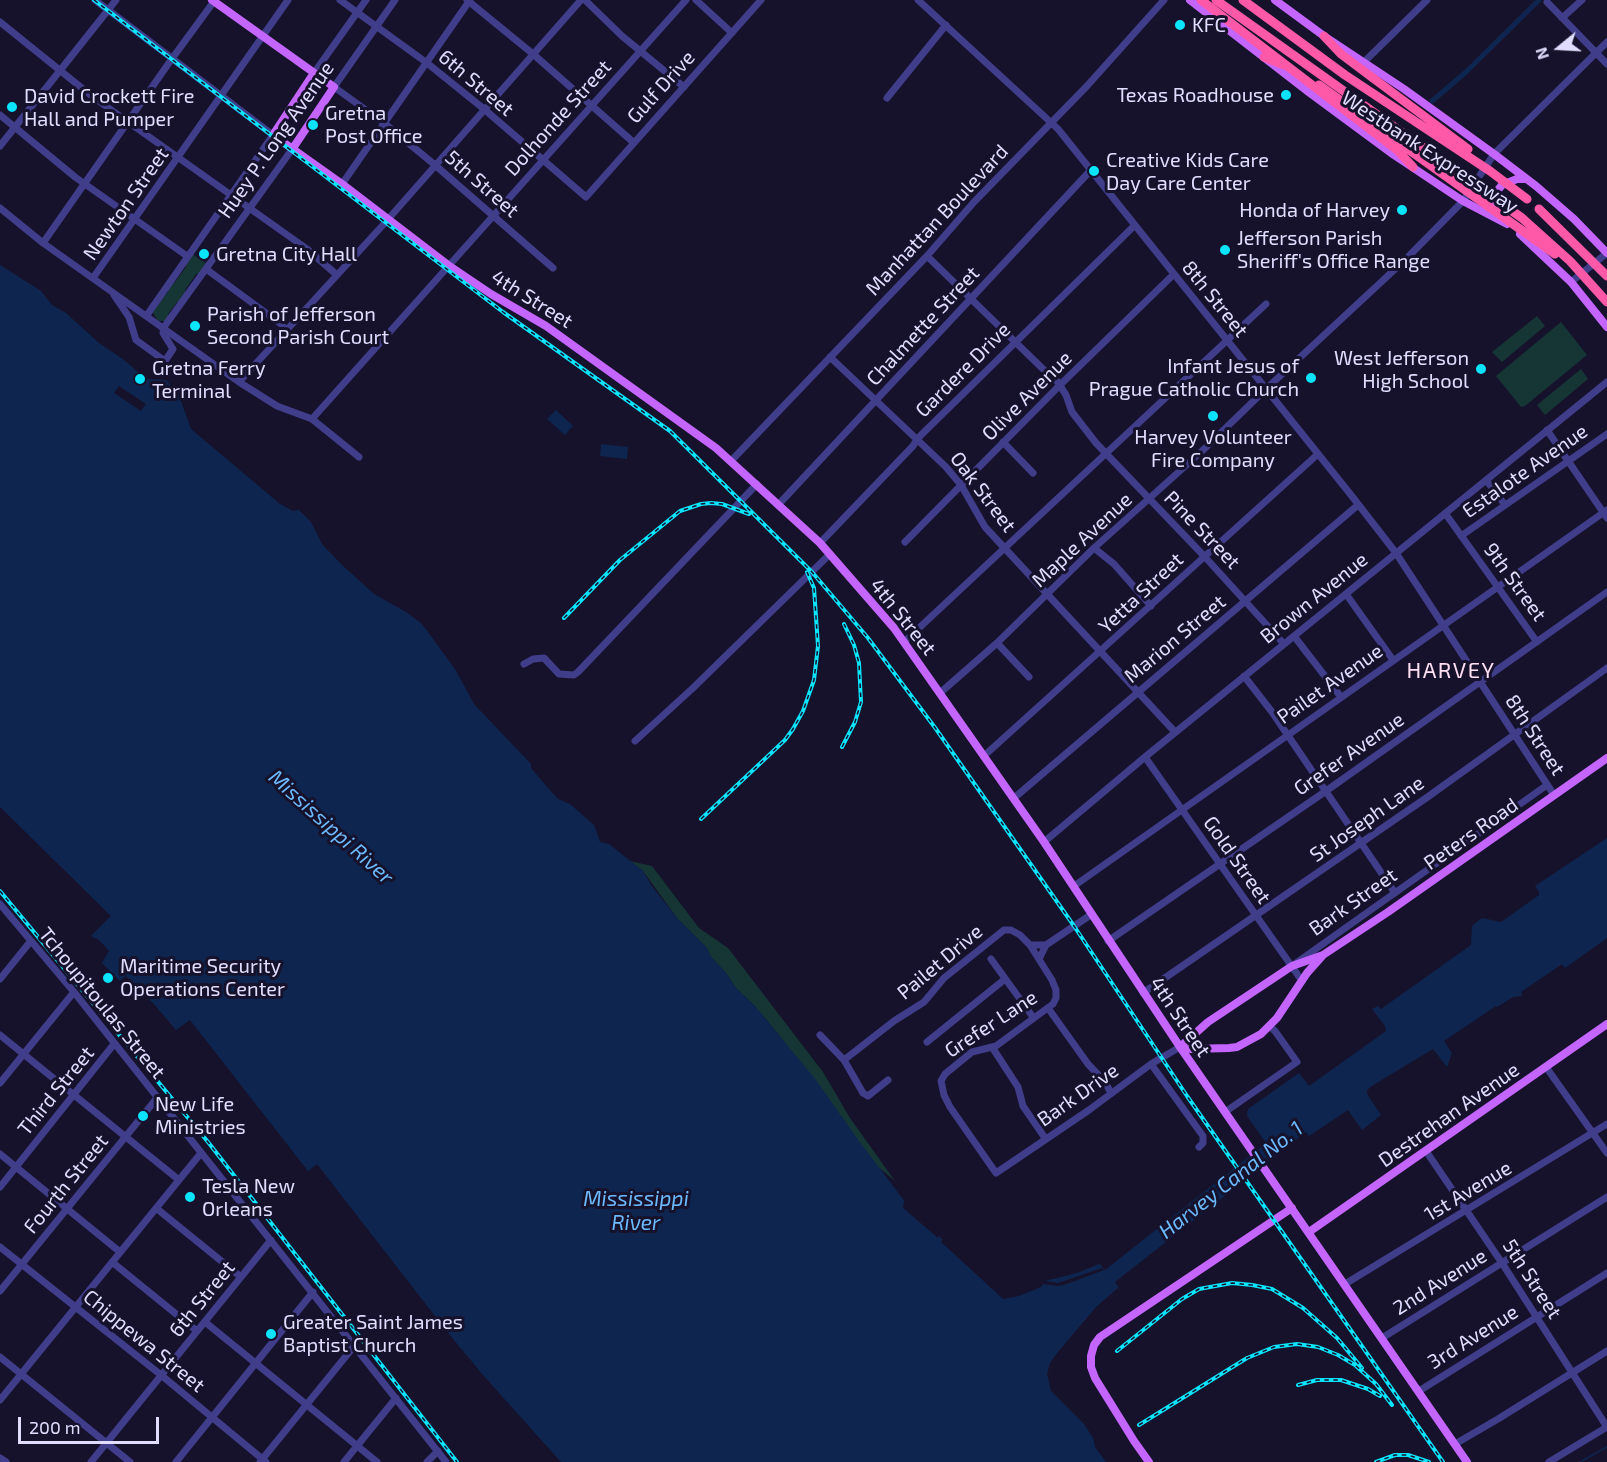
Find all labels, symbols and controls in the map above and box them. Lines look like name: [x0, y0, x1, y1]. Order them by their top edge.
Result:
place label: KFC: [1192, 13, 1226, 37]
marker: KFC: [1173, 18, 1187, 32]
north arrow: [1529, 18, 1589, 78]
street label: 6th Street: [434, 45, 518, 121]
text: N: [1531, 45, 1552, 62]
street label: Gulf Drive: [622, 46, 700, 128]
street label: Dolhonde Street: [500, 55, 616, 181]
street label: Huey P. Long Avenue: [213, 57, 339, 223]
place label: Texas Roadhouse: [1116, 83, 1274, 107]
place label: David Crockett Fire Hall and Pumper: [24, 84, 195, 131]
street label: Westbank Expressway: [1337, 86, 1523, 218]
marker: Texas Roadhouse: [1279, 88, 1293, 102]
marker: David Crockett Fire Hall and Pumper: [5, 100, 19, 114]
place label: Gretna Post Office: [325, 101, 423, 148]
marker: Gretna Post Office: [306, 118, 320, 132]
street label: Manhattan Boulevard: [861, 140, 1013, 300]
street label: Newton Street: [78, 143, 174, 265]
street label: 5th Street: [440, 145, 524, 223]
place label: Creative Kids Care Day Care Center: [1106, 148, 1269, 195]
marker: Creative Kids Care Day Care Center: [1087, 164, 1101, 178]
place label: Honda of Harvey: [1239, 198, 1390, 222]
marker: Honda of Harvey: [1395, 203, 1409, 217]
place label: Jefferson Parish Sheriff's Office Range: [1237, 226, 1430, 273]
place label: Gretna City Hall: [216, 242, 357, 266]
marker: Jefferson Parish Sheriff's Office Range: [1218, 243, 1232, 257]
marker: Gretna City Hall: [197, 247, 211, 261]
street label: 8th Street: [1177, 256, 1253, 342]
street label: Chalmette Street: [862, 261, 984, 391]
street label: 4th Street: [487, 265, 577, 333]
place label: Parish of Jefferson Second Parish Court: [207, 302, 389, 349]
street label: Gardere Drive: [911, 318, 1015, 422]
marker: Parish of Jefferson Second Parish Court: [188, 319, 202, 333]
street label: Olive Avenue: [977, 346, 1077, 446]
place label: West Jefferson High School: [1334, 346, 1469, 393]
place label: Infant Jesus of Prague Catholic Church: [1089, 354, 1299, 401]
place label: Gretna Ferry Terminal: [152, 356, 266, 403]
marker: West Jefferson High School: [1474, 362, 1488, 376]
marker: Infant Jesus of Prague Catholic Church: [1304, 371, 1318, 385]
marker: Gretna Ferry Terminal: [133, 372, 147, 386]
marker: Harvey Volunteer Fire Company: [1206, 409, 1220, 423]
street label: Estalote Avenue: [1458, 419, 1592, 523]
place label: Harvey Volunteer Fire Company: [1134, 425, 1292, 472]
street label: Oak Street: [945, 447, 1021, 537]
street label: Pine Street: [1159, 486, 1245, 574]
street label: Maple Avenue: [1027, 487, 1137, 593]
street label: 9th Street: [1479, 538, 1551, 626]
street label: Brown Avenue: [1256, 547, 1372, 649]
street label: Yetta Street: [1094, 548, 1188, 638]
street label: 4th Street: [865, 574, 941, 660]
street label: Marion Street: [1120, 590, 1230, 688]
street label: Pailet Avenue: [1273, 639, 1387, 729]
district label: HARVEY: [1406, 658, 1496, 684]
street label: 8th Street: [1500, 690, 1570, 780]
street label: Grefer Avenue: [1289, 707, 1409, 801]
water label: Mississippi River: [263, 764, 399, 890]
street label: St Joseph Lane: [1305, 771, 1429, 867]
street label: Peters Road: [1419, 793, 1523, 875]
street label: Gold Street: [1198, 812, 1276, 908]
street label: Bark Street: [1304, 863, 1402, 941]
street label: Pailet Drive: [892, 919, 988, 1005]
street label: Tchoupitoulas Street: [34, 923, 170, 1083]
place label: Maritime Security Operations Center: [120, 954, 285, 1001]
marker: Maritime Security Operations Center: [101, 971, 115, 985]
street label: 4th Street: [1144, 972, 1216, 1062]
street label: Grefer Lane: [940, 985, 1042, 1063]
street label: Third Street: [13, 1042, 99, 1140]
street label: Bark Drive: [1033, 1058, 1123, 1132]
street label: Destrehan Avenue: [1374, 1058, 1524, 1172]
place label: New Life Ministries: [155, 1092, 246, 1139]
marker: New Life Ministries: [136, 1109, 150, 1123]
water label: Harvey Canal No. 1: [1154, 1116, 1308, 1244]
street label: Fourth Street: [19, 1130, 113, 1238]
street label: 1st Avenue: [1420, 1156, 1516, 1226]
place label: Tesla New Orleans: [202, 1174, 295, 1221]
water label: Mississippi River: [583, 1186, 689, 1236]
marker: Tesla New Orleans: [183, 1190, 197, 1204]
street label: 5th Street: [1497, 1235, 1567, 1323]
street label: 2nd Avenue: [1389, 1244, 1491, 1320]
street label: 6th Street: [164, 1256, 240, 1342]
street label: Chippewa Street: [78, 1285, 210, 1397]
street label: 3rd Avenue: [1423, 1300, 1523, 1374]
place label: Greater Saint James Baptist Church: [283, 1310, 463, 1357]
marker: Greater Saint James Baptist Church: [264, 1327, 278, 1341]
scale bar: [21, 1405, 162, 1443]
text: 200 m: [29, 1416, 81, 1438]

